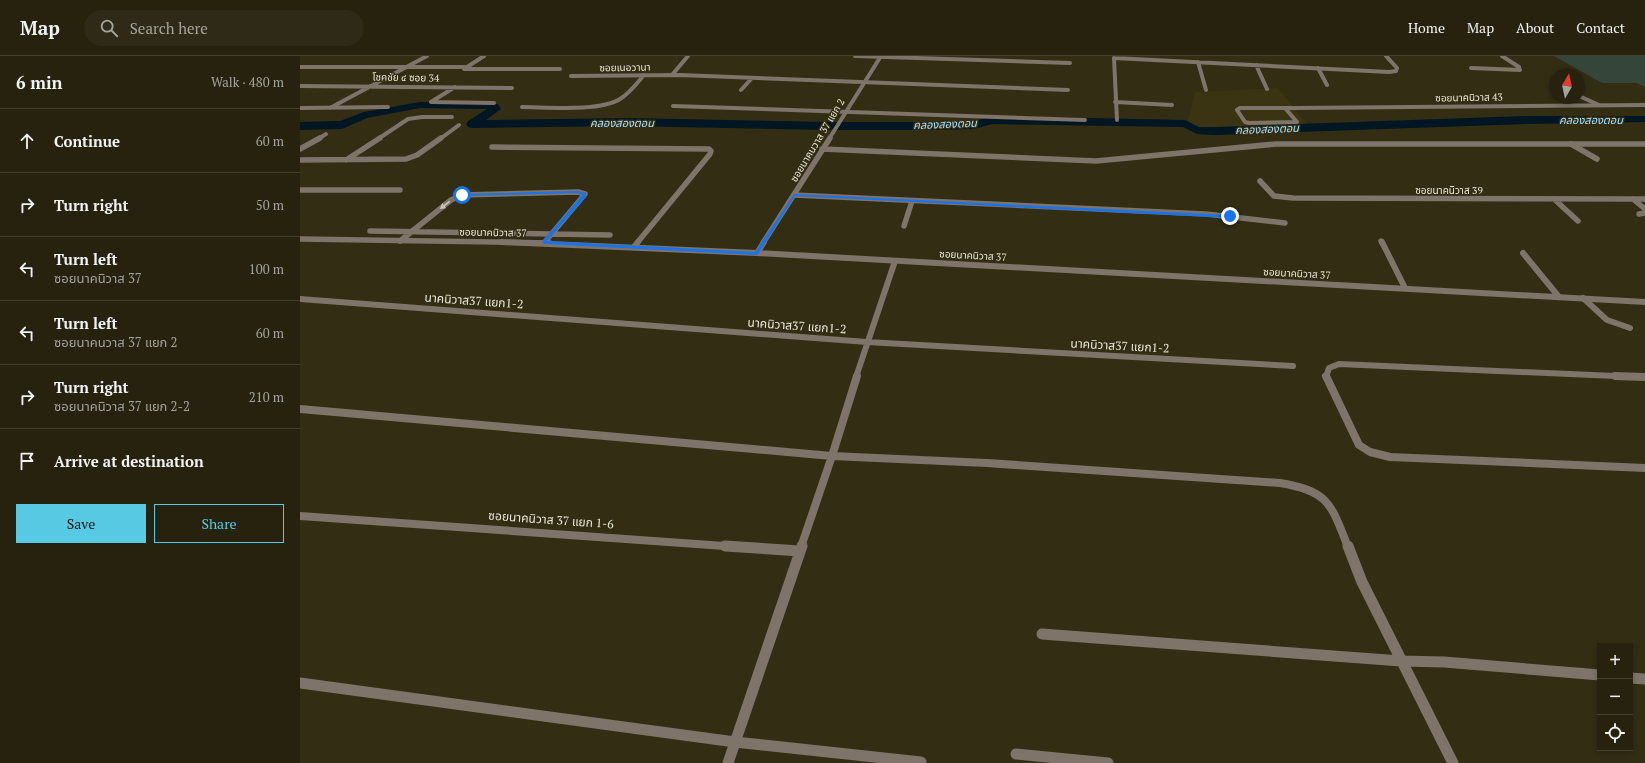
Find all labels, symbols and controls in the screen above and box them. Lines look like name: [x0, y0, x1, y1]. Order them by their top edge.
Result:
search box: [84, 10, 364, 46]
text: Map: [20, 15, 60, 40]
icon: search: [98, 17, 120, 39]
text: Search here: [130, 18, 208, 38]
text: Home: [1408, 18, 1445, 37]
text: Map: [1467, 18, 1494, 37]
text: About: [1516, 18, 1554, 37]
text: Contact: [1576, 18, 1625, 37]
street label: ซอยเนอวานา: [599, 61, 651, 74]
north arrow: [1549, 68, 1585, 104]
street label: โชคชัย ๔ ซอย 34: [373, 70, 440, 85]
text: 6 min: [16, 71, 63, 94]
text: Walk · 480 m: [211, 73, 284, 91]
street label: ซอยนาคนิวาส 43: [1435, 90, 1503, 105]
street label: ซอยนาคนวาส 37 แยก 2: [787, 96, 847, 184]
water label: คลองสองตอน: [1559, 113, 1624, 127]
water label: คลองสองตอน: [590, 116, 655, 130]
water label: คลองสองตอน: [913, 116, 978, 132]
water label: คลองสองตอน: [1235, 121, 1300, 137]
icon: ahead: [16, 130, 38, 152]
text: Continue: [54, 131, 120, 151]
text: 60 m: [256, 132, 284, 150]
street label: ซอยนาคนิวาส 39: [1415, 184, 1483, 197]
route start: [453, 186, 471, 204]
icon: right: [16, 194, 38, 216]
text: Turn right: [54, 195, 129, 215]
text: 50 m: [256, 196, 284, 214]
one-way arrow: [440, 200, 451, 209]
route end: [1221, 207, 1239, 225]
street label: ซอยนาคนิวาส 37: [459, 225, 527, 240]
street label: ซอยนาคนิวาส 37: [939, 247, 1007, 264]
text: Turn left: [54, 249, 118, 269]
icon: left: [16, 258, 38, 280]
text: 100 m: [249, 260, 284, 278]
street label: ซอยนาคนิวาส 37: [1263, 265, 1331, 282]
text: ซอยนาคนิวาส 37: [54, 269, 142, 287]
street label: นาคนิวาส37 แยก1-2: [424, 290, 524, 311]
text: Turn left: [54, 313, 118, 333]
street label: นาคนิวาส37 แยก1-2: [747, 315, 847, 336]
icon: left: [16, 322, 38, 344]
text: 60 m: [256, 324, 284, 342]
text: ซอยนาคนวาส 37 แยก 2: [54, 333, 178, 351]
street label: นาคนิวาส37 แยก1-2: [1070, 335, 1170, 356]
text: Turn right: [54, 377, 129, 397]
icon: right: [16, 386, 38, 408]
text: 210 m: [249, 388, 284, 406]
text: ซอยนาคนิวาส 37 แยก 2-2: [54, 397, 190, 415]
icon: arrive: [16, 450, 38, 472]
text: Arrive at destination: [54, 451, 204, 471]
button: Save: [16, 504, 146, 543]
button: Share: [154, 504, 284, 543]
street label: ซอยนาคนิวาส 37 แยก 1-6: [488, 508, 615, 531]
map controls: [1597, 643, 1633, 751]
button: +: [1597, 643, 1633, 679]
button: −: [1597, 679, 1633, 715]
button: locate: [1597, 715, 1633, 751]

